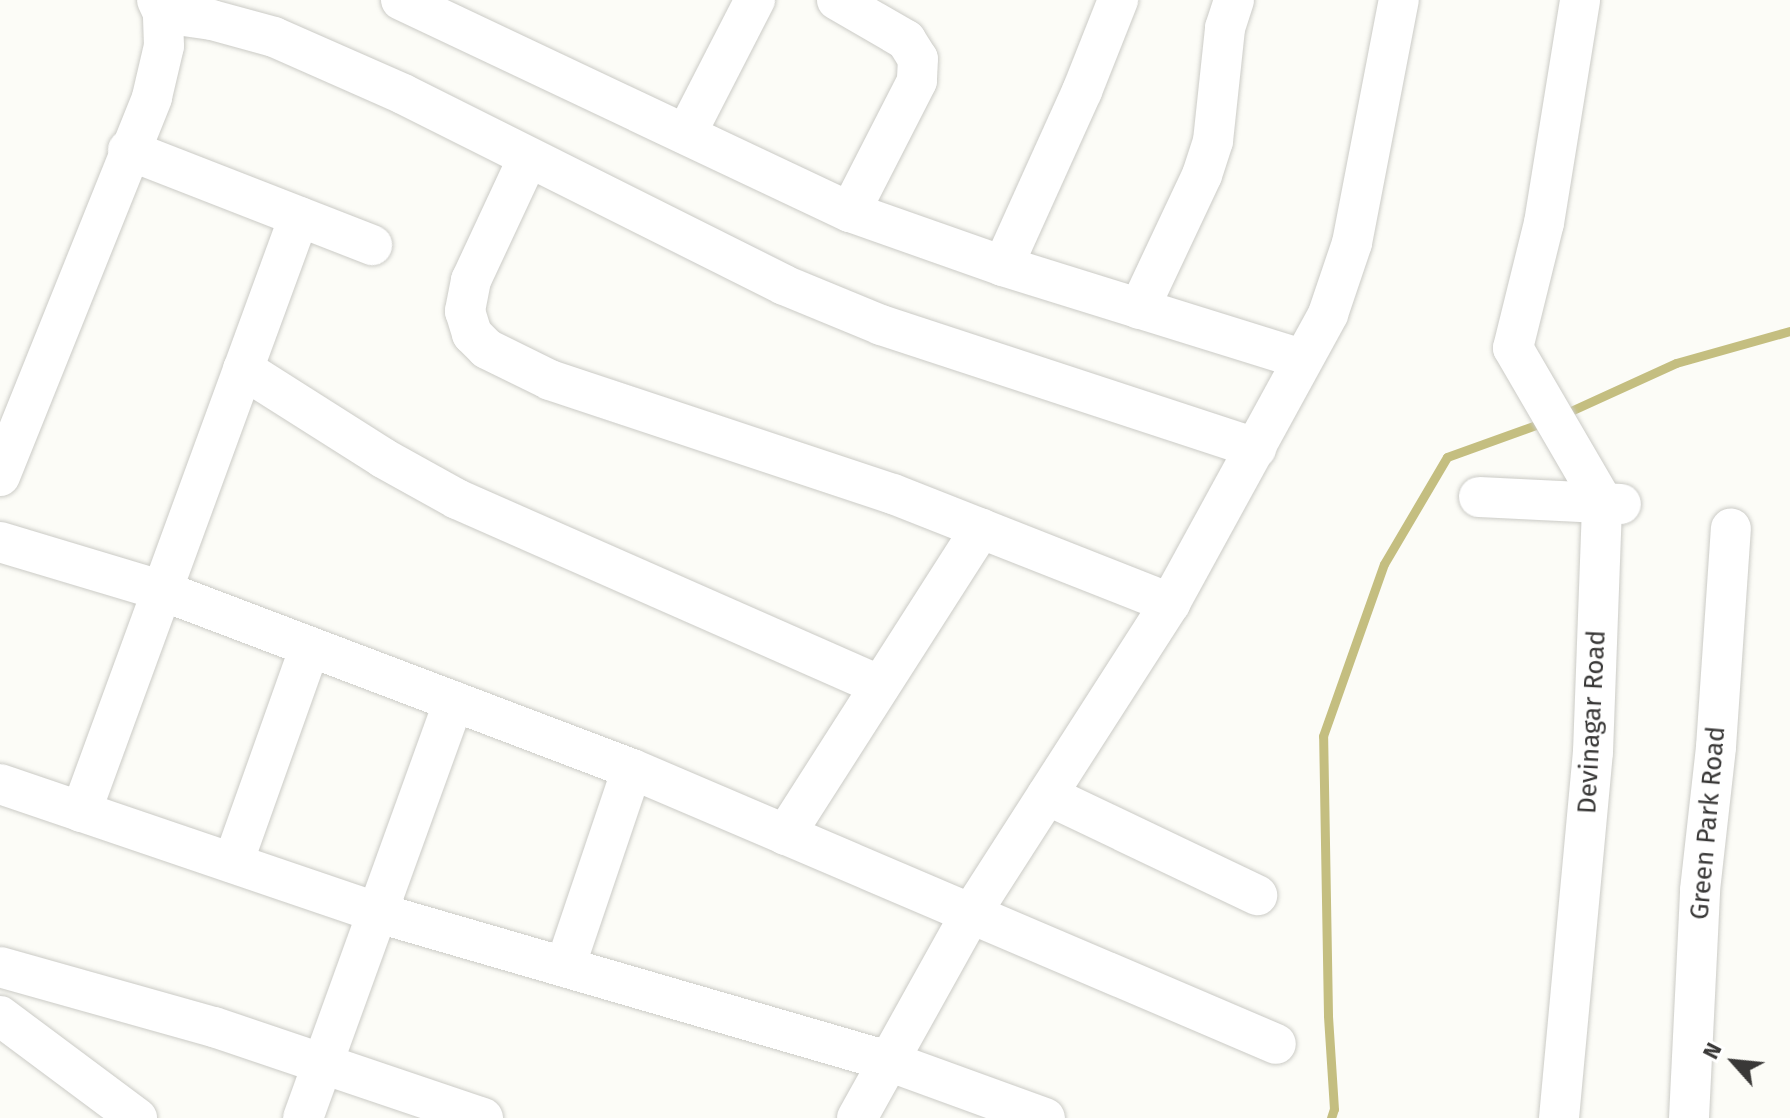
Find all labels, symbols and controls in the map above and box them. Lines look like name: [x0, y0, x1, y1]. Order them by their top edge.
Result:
street label: Devinagar Road: [1572, 629, 1612, 815]
street label: Green Park Road: [1684, 725, 1732, 921]
north arrow: [1694, 1022, 1774, 1102]
text: N: [1697, 1038, 1728, 1064]

